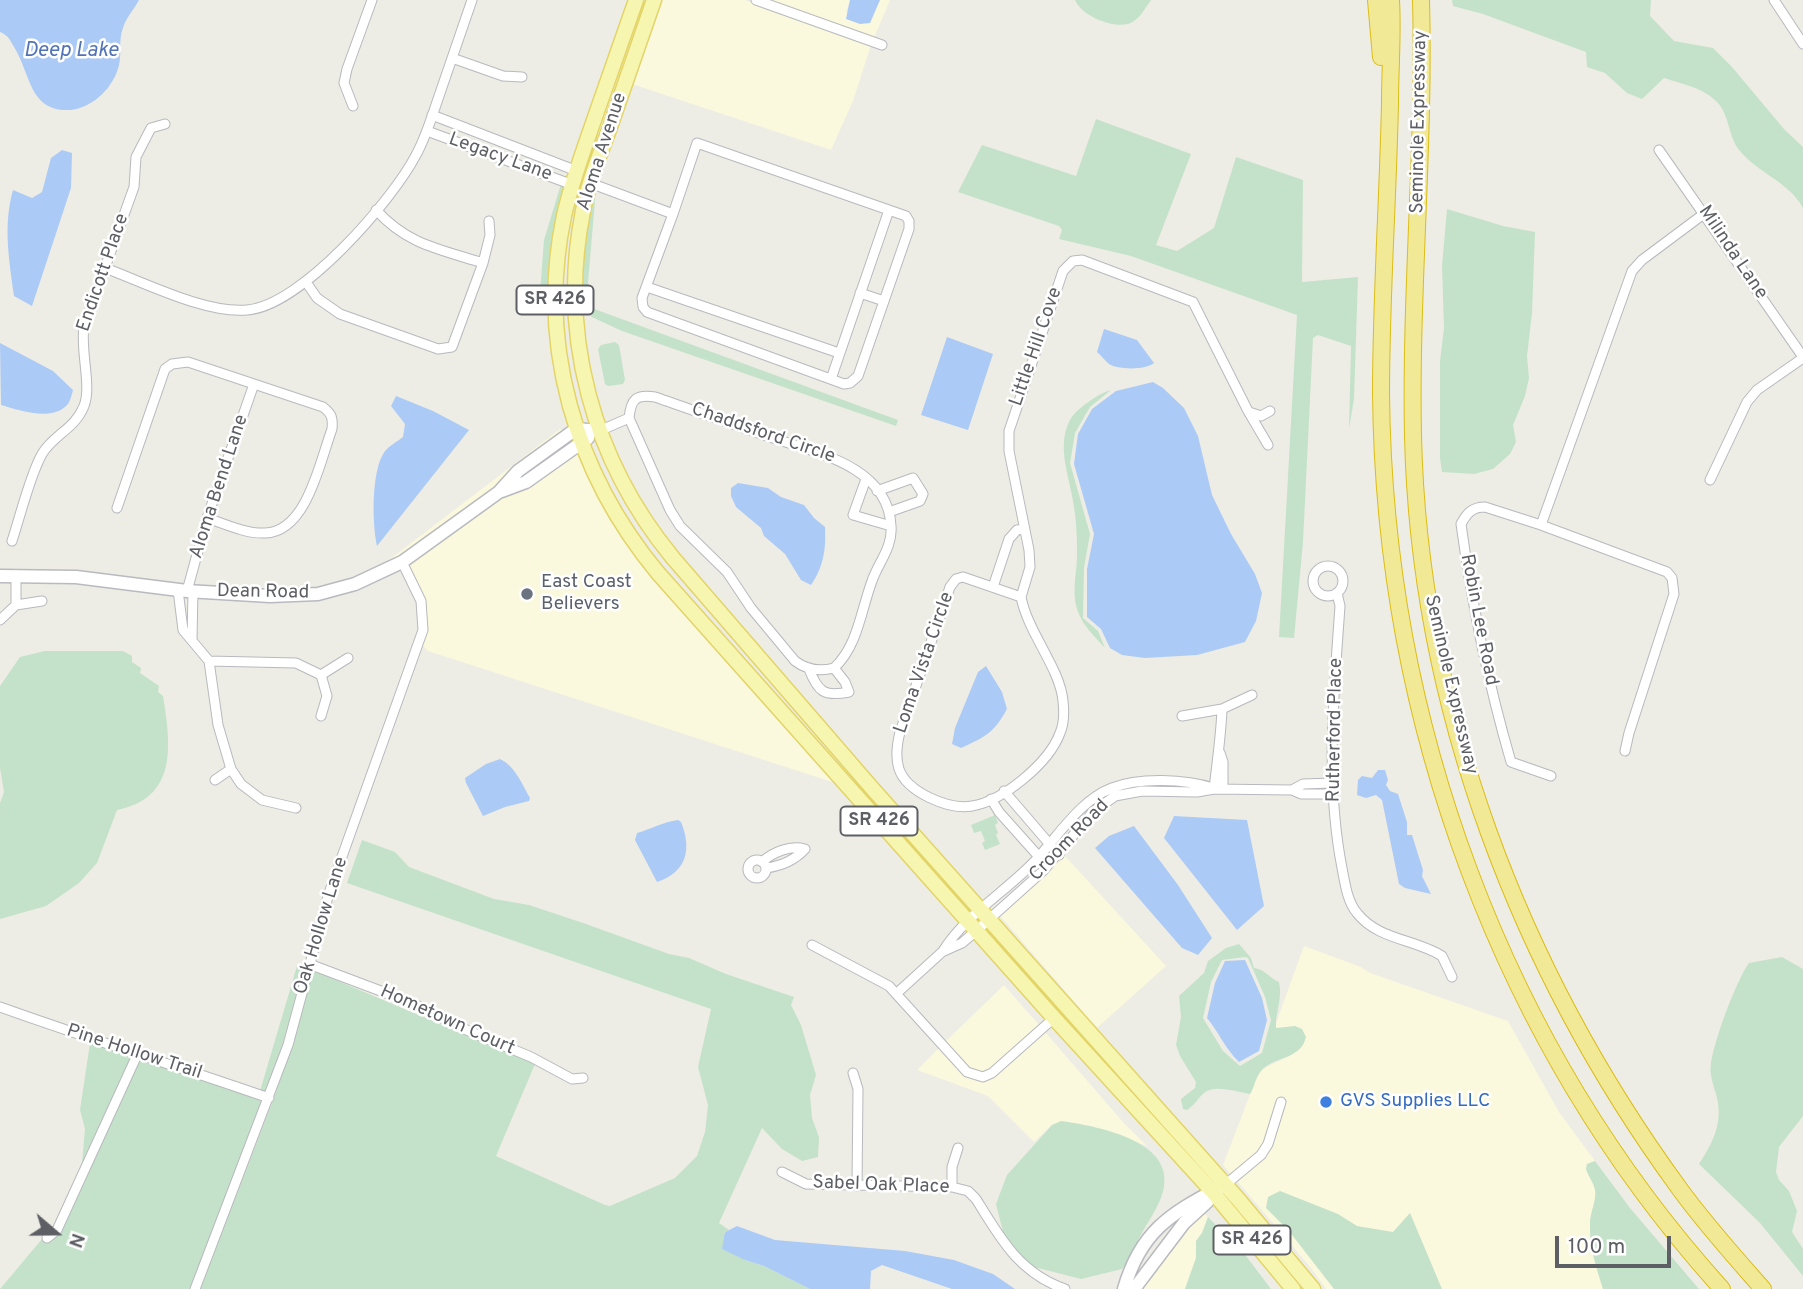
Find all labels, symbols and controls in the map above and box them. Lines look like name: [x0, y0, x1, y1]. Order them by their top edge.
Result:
street label: Seminole Expressway: [1407, 30, 1433, 214]
water label: Deep Lake: [24, 39, 118, 65]
street label: Aloma Avenue: [573, 90, 633, 214]
street label: Legacy Lane: [445, 129, 555, 187]
street label: Milinda Lane: [1692, 202, 1772, 304]
street label: Endicott Place: [73, 211, 135, 335]
street label: Little Hill Cove: [1006, 285, 1068, 409]
road number: SR 426: [516, 286, 594, 314]
street label: Chaddsford Circle: [688, 399, 838, 469]
street label: Aloma Bend Lane: [186, 412, 254, 562]
street label: Robin Lee Road: [1454, 552, 1502, 688]
place label: East Coast Believers: [541, 572, 632, 616]
street label: Dean Road: [217, 581, 309, 605]
marker: East Coast Believers: [519, 586, 535, 602]
street label: Loma Vista Circle: [890, 589, 960, 737]
street label: Seminole Expressway: [1418, 593, 1482, 777]
street label: Rutherford Place: [1323, 658, 1349, 802]
street label: Croom Road: [1025, 795, 1115, 887]
road number: SR 426: [840, 806, 917, 836]
street label: Oak Hollow Lane: [290, 855, 354, 997]
street label: Hometown Court: [376, 981, 518, 1061]
street label: Pine Hollow Trail: [63, 1020, 205, 1086]
place label: GVS Supplies LLC: [1340, 1091, 1490, 1113]
marker: GVS Supplies LLC: [1318, 1094, 1334, 1110]
street label: Sabel Oak Place: [812, 1172, 950, 1200]
north arrow: [21, 1198, 91, 1268]
scale bar: [1558, 1222, 1674, 1266]
road number: SR 426: [1214, 1226, 1290, 1254]
text: N: [62, 1230, 89, 1251]
text: 100 m: [1568, 1234, 1625, 1261]

